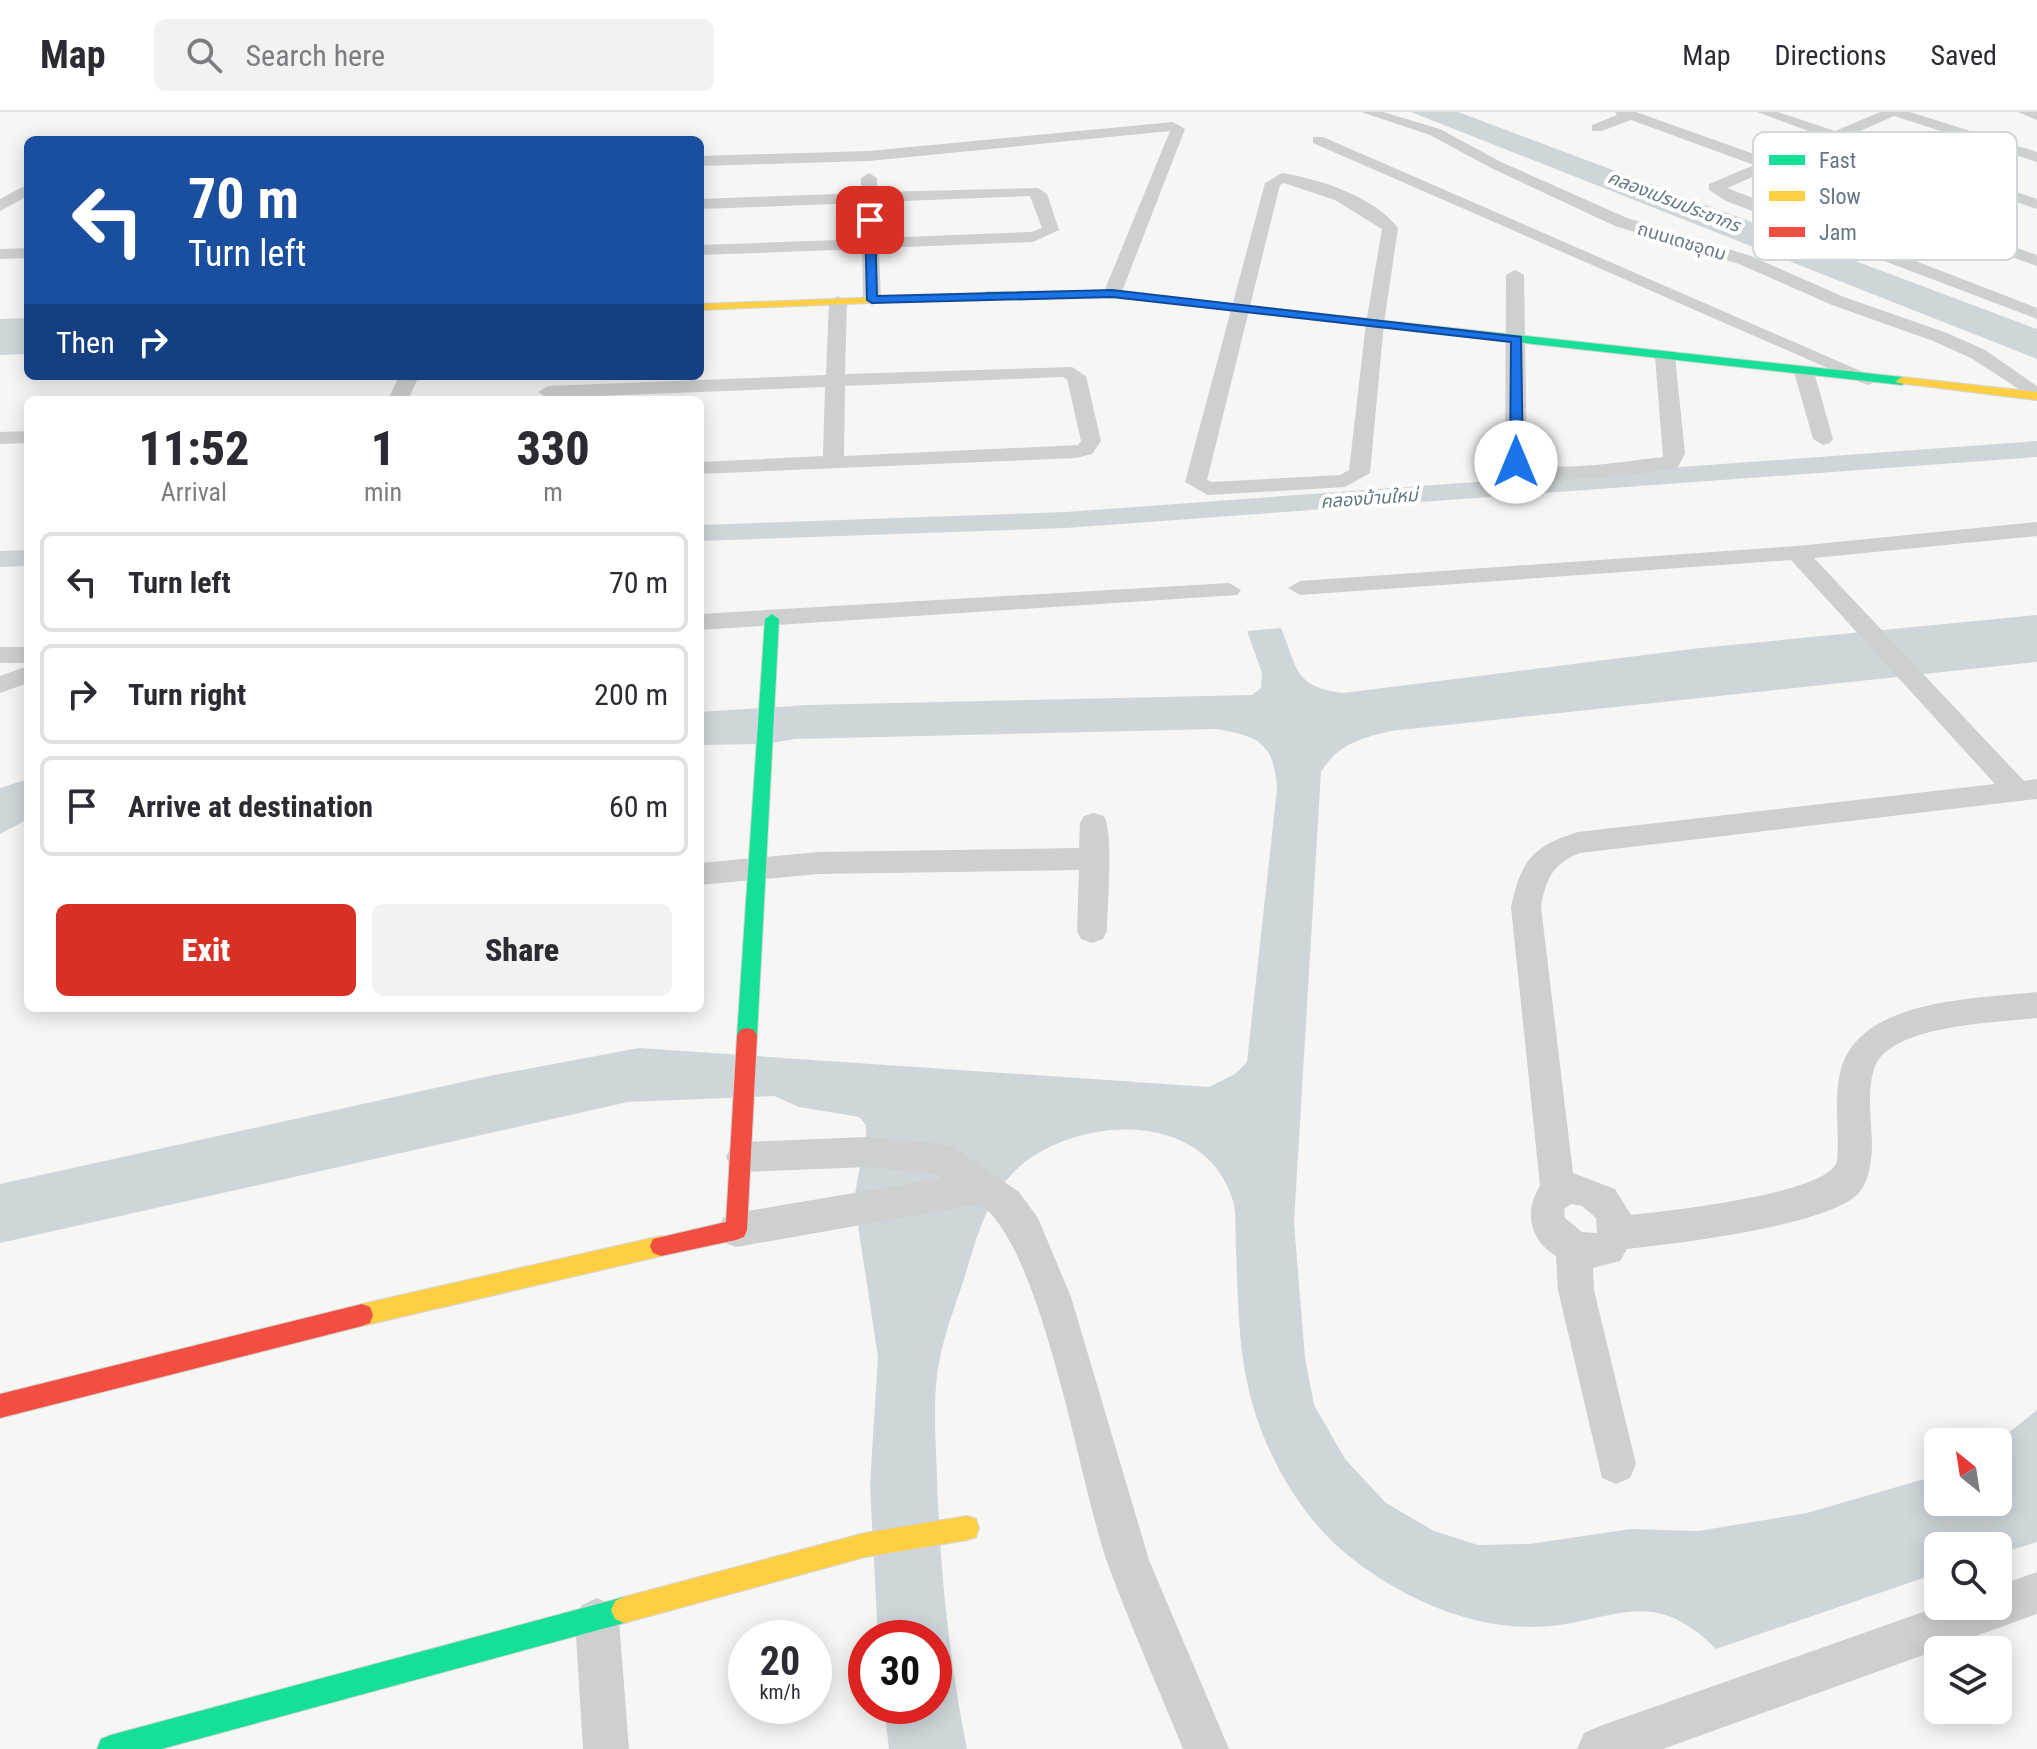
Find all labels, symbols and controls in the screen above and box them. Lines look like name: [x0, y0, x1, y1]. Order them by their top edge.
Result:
search box: [154, 19, 714, 91]
text: Map: [40, 33, 106, 77]
icon: search: [182, 33, 226, 77]
text: Search here: [246, 38, 385, 73]
text: Map: [1682, 39, 1731, 72]
text: Directions: [1775, 39, 1886, 72]
text: Saved: [1930, 39, 1997, 72]
legend: [1753, 132, 2017, 260]
text: Fast: [1819, 148, 1856, 173]
text: 70 m: [188, 166, 299, 232]
water label: คลองเปรมประชากร: [1605, 166, 1744, 236]
icon: left: [56, 168, 160, 272]
text: Slow: [1819, 184, 1861, 209]
pin: [836, 186, 904, 254]
icon: arrive: [848, 198, 892, 242]
street label: ถนนเดชอุดม: [1635, 218, 1729, 265]
text: Jam: [1819, 220, 1857, 245]
text: Turn left: [188, 233, 306, 275]
icon: right: [131, 320, 175, 364]
text: Then: [56, 325, 115, 360]
text: 11:52: [138, 420, 250, 477]
text: 1: [371, 420, 395, 477]
text: 330: [516, 420, 590, 477]
position arrow: [1474, 420, 1558, 504]
text: Arrival: [161, 477, 227, 507]
text: min: [364, 477, 402, 507]
text: m: [543, 477, 563, 507]
water label: คลองบ้านใหม่: [1320, 484, 1421, 512]
icon: left: [60, 560, 104, 604]
text: Turn left: [128, 565, 231, 600]
text: 70 m: [609, 565, 668, 600]
icon: right: [60, 672, 104, 716]
text: Turn right: [128, 677, 246, 712]
text: 200 m: [594, 677, 668, 712]
icon: arrive: [60, 784, 104, 828]
text: Arrive at destination: [128, 789, 373, 824]
text: 60 m: [609, 789, 668, 824]
button: Exit: [56, 904, 356, 996]
button: Share: [372, 904, 672, 996]
north arrow: [1924, 1428, 2012, 1516]
map controls: [1924, 1428, 2012, 1724]
button: search: [1924, 1532, 2012, 1620]
speed limit sign: 30: [848, 1620, 952, 1724]
button: layers: [1924, 1636, 2012, 1724]
text: 20: [760, 1638, 800, 1685]
text: km/h: [759, 1680, 801, 1704]

